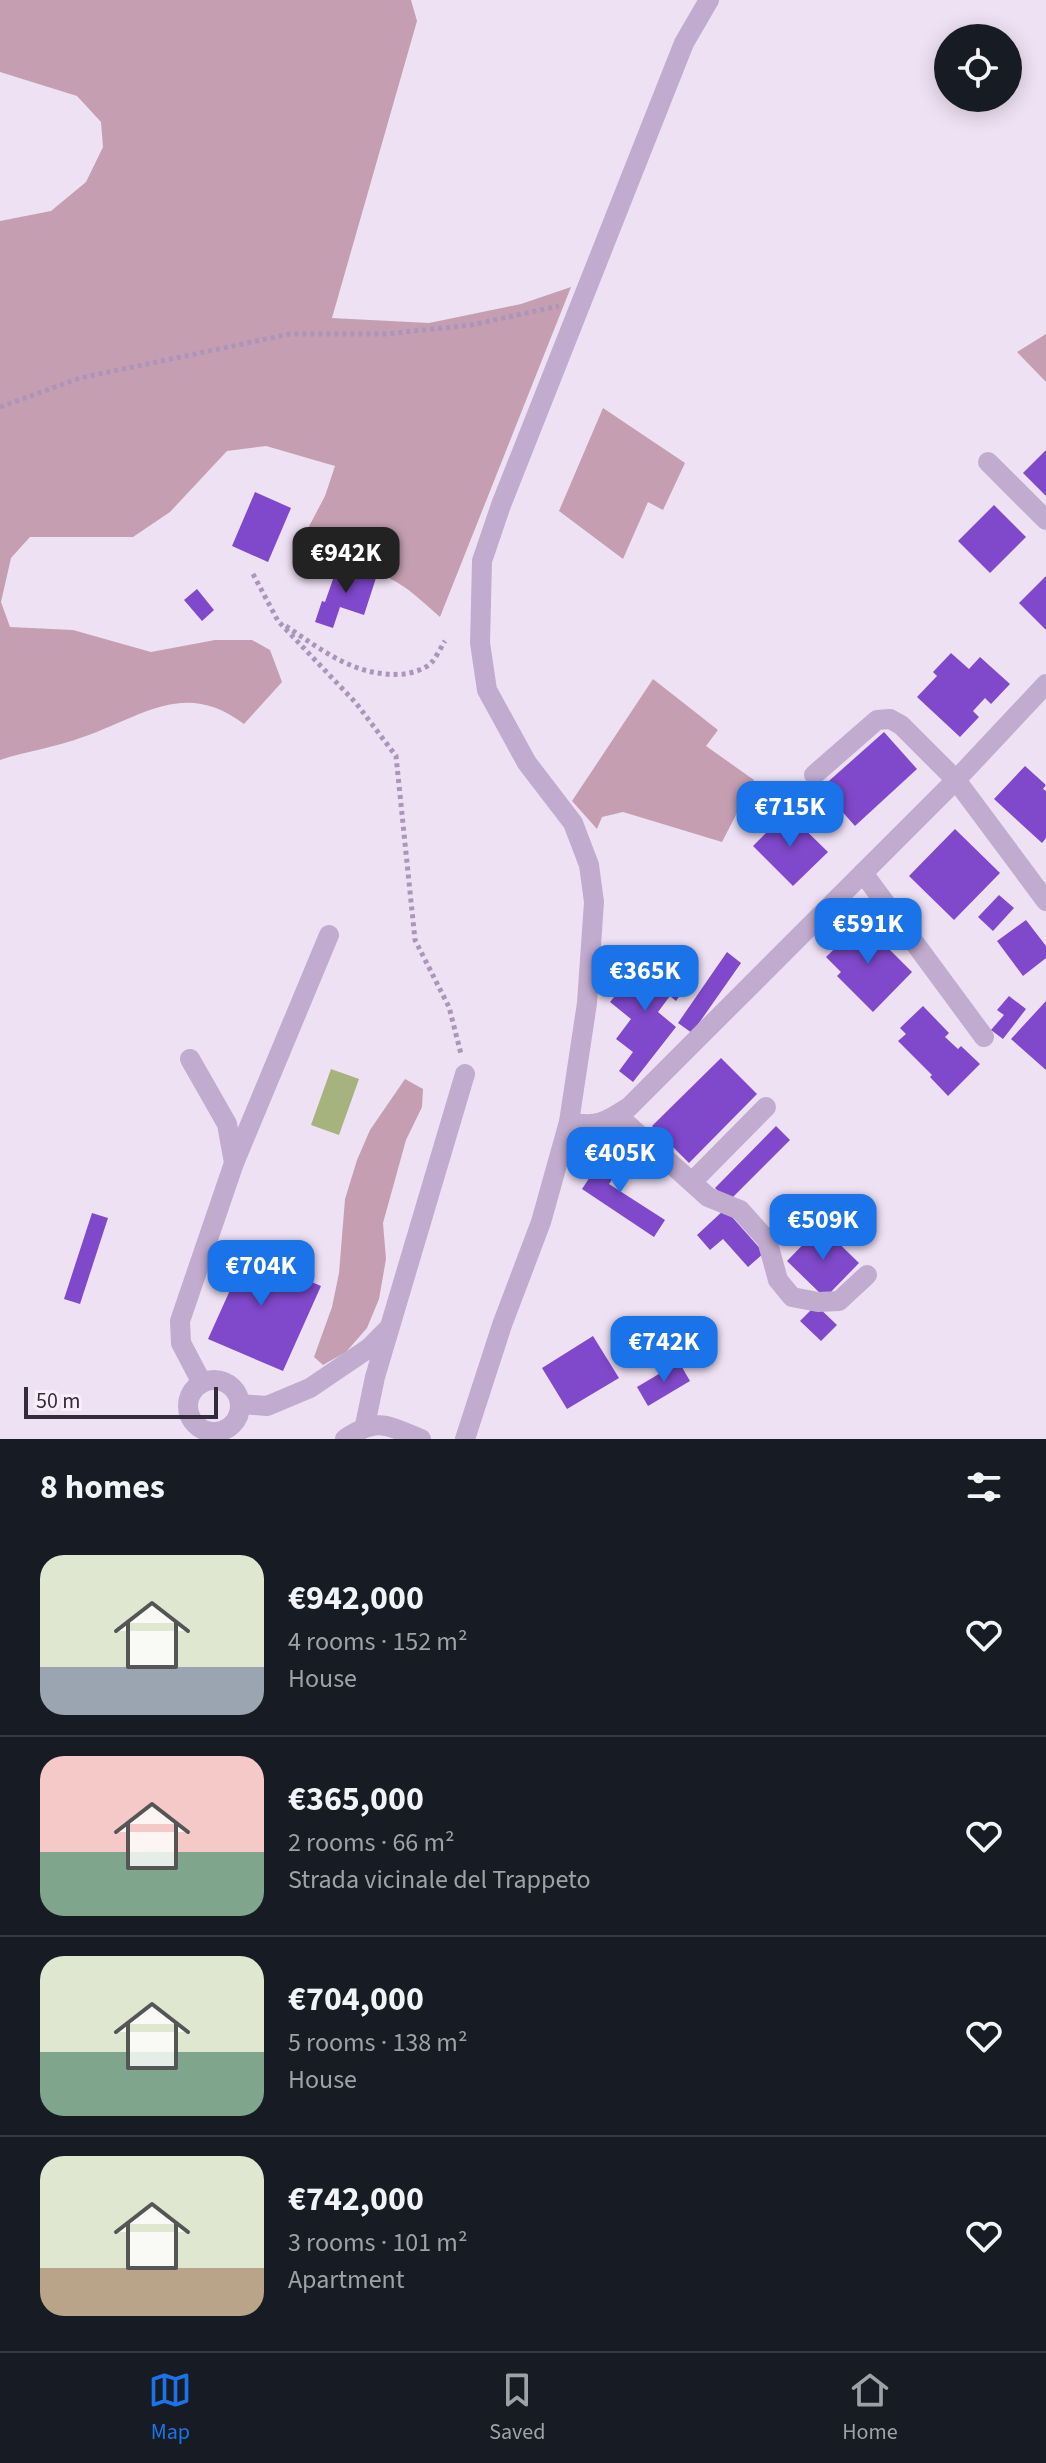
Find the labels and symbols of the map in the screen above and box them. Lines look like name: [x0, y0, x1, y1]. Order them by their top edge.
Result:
pin: €942K: [290, 527, 402, 595]
pin: €715K: [734, 781, 846, 849]
pin: €591K: [812, 898, 924, 966]
pin: €365K: [589, 945, 701, 1013]
pin: €405K: [564, 1127, 676, 1195]
pin: €509K: [767, 1194, 879, 1262]
pin: €704K: [205, 1240, 317, 1308]
pin: €742K: [608, 1316, 720, 1384]
scale bar: [24, 1383, 218, 1419]

